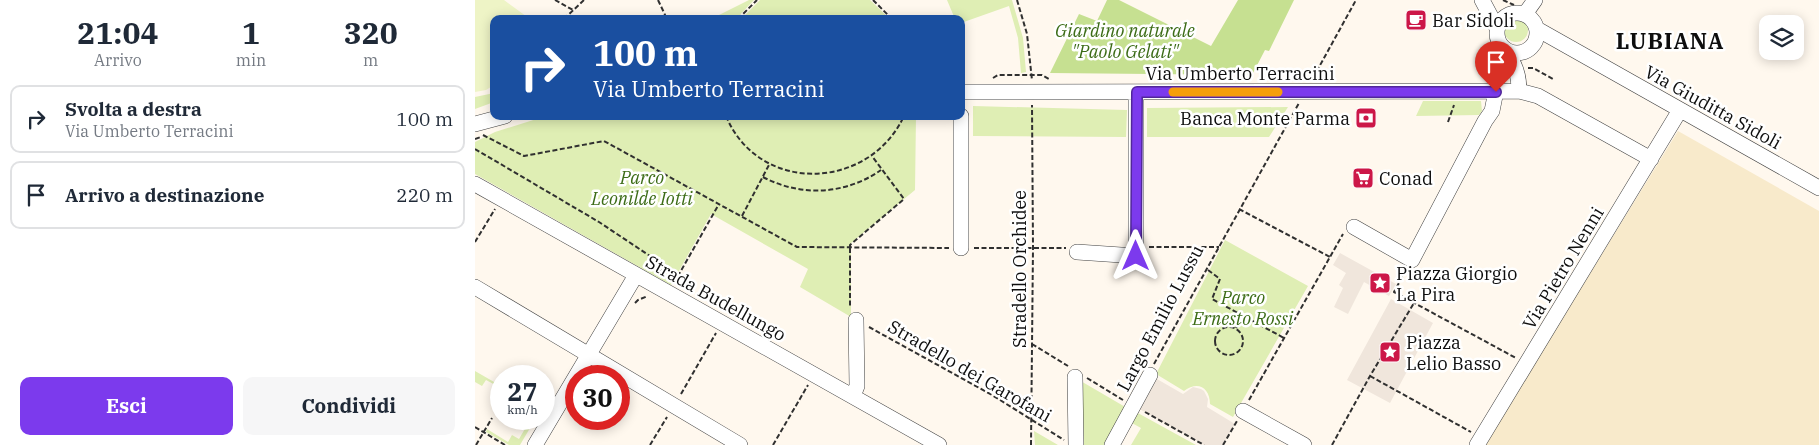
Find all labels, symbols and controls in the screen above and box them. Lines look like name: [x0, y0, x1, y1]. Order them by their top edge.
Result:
cafe icon: Bar Sidoli: [1404, 8, 1428, 32]
place label: Bar Sidoli: [1432, 9, 1515, 32]
text: 21:04: [77, 13, 158, 52]
text: 1: [242, 13, 260, 52]
text: 320: [344, 13, 398, 52]
map controls: [1759, 15, 1804, 60]
button: layers: [1759, 15, 1804, 60]
park label: Giardino naturale "Paolo Gelati": [1055, 19, 1195, 63]
district label: LUBIANA: [1616, 26, 1724, 55]
text: 100 m: [593, 30, 698, 76]
icon: right: [510, 35, 575, 100]
pin: [1475, 41, 1517, 92]
icon: arrive: [1482, 48, 1510, 76]
text: Arrivo: [94, 50, 142, 70]
text: min: [236, 50, 266, 70]
text: m: [363, 50, 378, 70]
street label: Via Giuditta Sidoli: [1641, 60, 1786, 154]
street label: Via Umberto Terracini: [1145, 62, 1335, 85]
text: Via Umberto Terracini: [593, 74, 825, 103]
text: Svolta a destra: [65, 97, 202, 121]
icon: right: [22, 105, 50, 133]
bank icon: Banca Monte Parma: [1354, 106, 1378, 130]
text: 100 m: [396, 107, 453, 131]
place label: Banca Monte Parma: [1180, 107, 1350, 130]
text: Via Umberto Terracini: [65, 121, 234, 141]
park label: Parco Leonilde Iotti: [590, 166, 693, 210]
supermarket icon: Conad: [1351, 166, 1375, 190]
place label: Conad: [1379, 167, 1433, 190]
icon: arrive: [22, 181, 50, 209]
text: Arrivo a destinazione: [65, 183, 264, 207]
text: 220 m: [396, 183, 453, 207]
street label: Stradello Orchidee: [1008, 190, 1031, 348]
street label: Via Pietro Nenni: [1517, 202, 1609, 333]
position arrow: [1109, 229, 1161, 281]
street label: Largo Emilio Lussu: [1112, 241, 1208, 395]
street label: Strada Budellungo: [642, 250, 790, 346]
place label: Piazza Giorgio La Pira: [1396, 262, 1517, 306]
place icon: Piazza Giorgio La Pira: [1368, 271, 1392, 295]
park label: Parco Ernesto Rossi: [1192, 286, 1294, 330]
street label: Stradello dei Garofani: [884, 315, 1056, 427]
place label: Piazza Lelio Basso: [1406, 331, 1501, 375]
place icon: Piazza Lelio Basso: [1378, 340, 1402, 364]
speed limit sign: 30: [565, 365, 630, 430]
text: 27: [507, 375, 538, 408]
button: Esci: [20, 377, 233, 435]
button: Condividi: [243, 377, 455, 435]
text: km/h: [507, 402, 538, 417]

